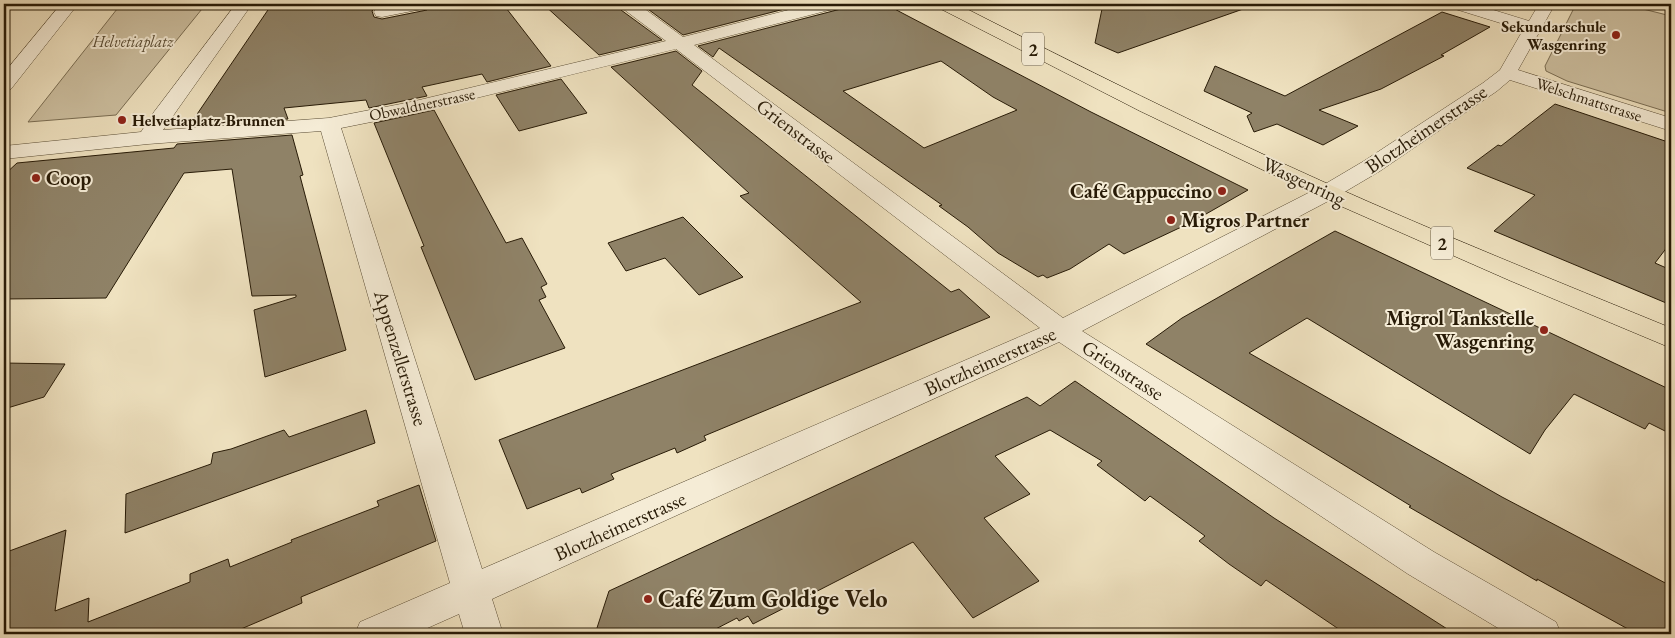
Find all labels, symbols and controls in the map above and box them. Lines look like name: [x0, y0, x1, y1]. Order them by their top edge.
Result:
place label: Sekundarschule Wasgenring: [1501, 16, 1607, 55]
marker: Sekundarschule Wasgenring: [1610, 29, 1622, 41]
park label: Helvetiaplatz: [91, 31, 174, 52]
road number: 2: [1022, 33, 1044, 66]
street label: Welschmattstrasse: [1533, 72, 1645, 127]
street label: Blotzheimerstrasse: [1360, 79, 1492, 179]
street label: Obwaldnerstrasse: [367, 83, 477, 126]
street label: Grienstrasse: [751, 93, 841, 169]
place label: Helvetiaplatz-Brunnen: [132, 110, 285, 131]
marker: Helvetiaplatz-Brunnen: [116, 114, 128, 126]
street label: Wasgenring: [1258, 150, 1350, 212]
place label: Coop: [46, 165, 91, 191]
marker: Coop: [30, 172, 42, 184]
place label: Café Cappuccino: [1070, 178, 1212, 204]
marker: Café Cappuccino: [1216, 185, 1228, 197]
place label: Migros Partner: [1181, 207, 1310, 233]
marker: Migros Partner: [1165, 214, 1177, 226]
road number: 2: [1431, 227, 1453, 260]
street label: Appenzellerstrasse: [368, 286, 434, 429]
place label: Migrol Tankstelle Wasgenring: [1386, 305, 1535, 354]
street label: Blotzheimerstrasse: [920, 320, 1060, 402]
marker: Migrol Tankstelle Wasgenring: [1538, 324, 1550, 336]
street label: Grienstrasse: [1077, 334, 1169, 406]
street label: Blotzheimerstrasse: [550, 485, 690, 567]
place label: Café Zum Goldige Velo: [658, 583, 888, 615]
marker: Café Zum Goldige Velo: [642, 593, 654, 605]

